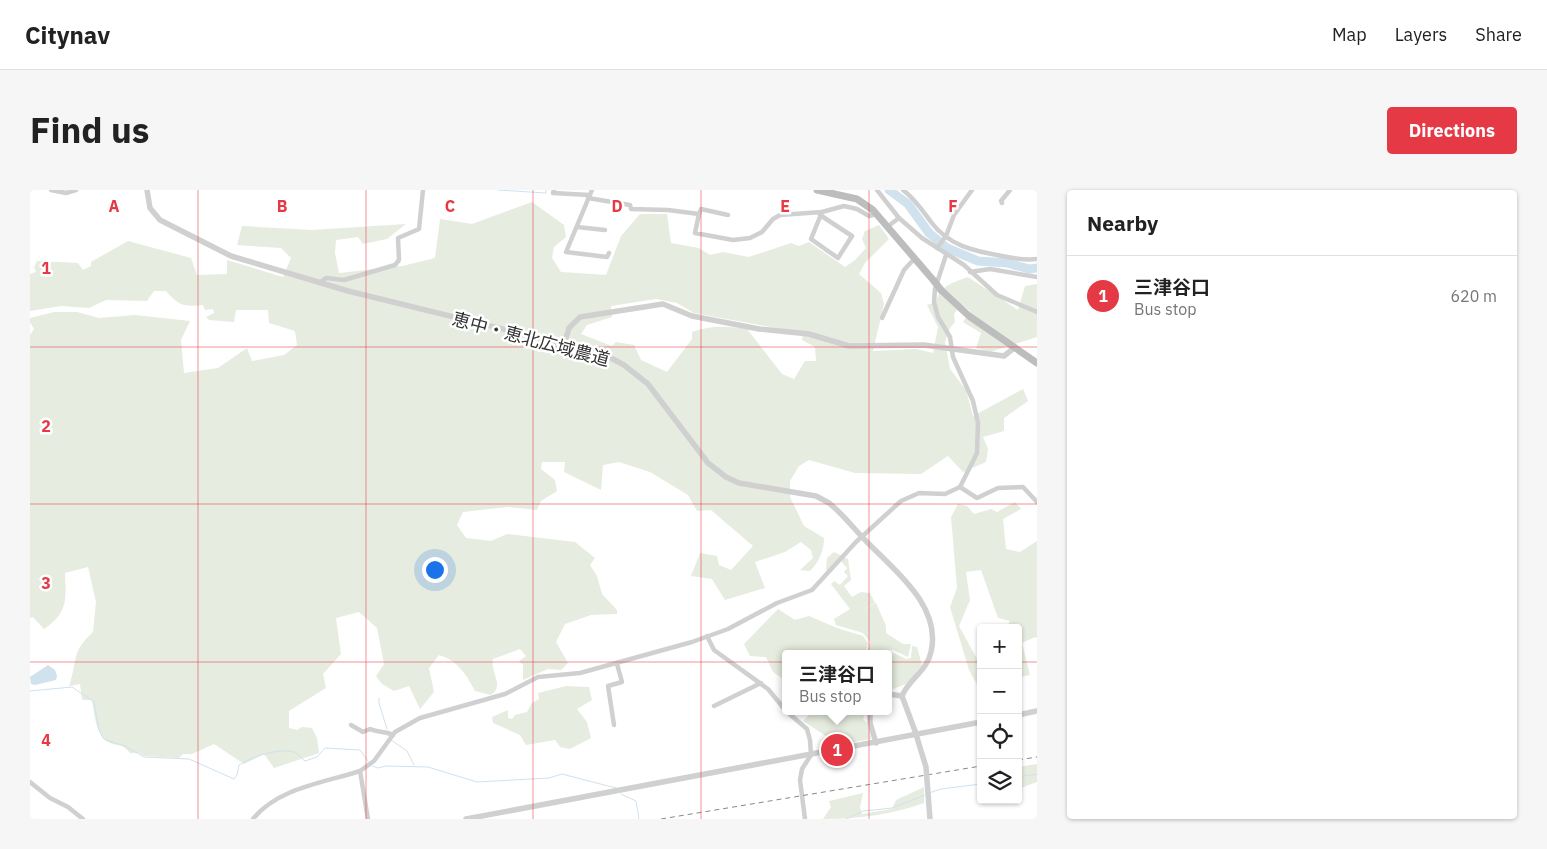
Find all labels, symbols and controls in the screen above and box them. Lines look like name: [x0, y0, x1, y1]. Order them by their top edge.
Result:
text: Citynav: [25, 19, 110, 51]
text: Map: [1332, 23, 1367, 46]
text: Layers: [1395, 23, 1447, 46]
text: Share: [1475, 23, 1522, 46]
text: Find us: [30, 107, 149, 153]
button: Directions: [1387, 107, 1517, 154]
text: A: [109, 196, 120, 216]
text: B: [277, 196, 288, 216]
text: C: [445, 196, 455, 216]
text: D: [611, 196, 623, 216]
text: E: [780, 196, 790, 216]
text: F: [948, 196, 958, 216]
text: Nearby: [1087, 209, 1158, 237]
text: 1: [41, 258, 51, 278]
text: 三津谷口: [1134, 275, 1210, 299]
text: 1: [1098, 286, 1108, 306]
text: 620 m: [1450, 286, 1497, 306]
text: Bus stop: [1134, 299, 1197, 319]
street label: 恵中・恵北広域農道: [450, 307, 612, 371]
text: 2: [41, 416, 51, 436]
your location: [422, 557, 448, 583]
text: 3: [41, 573, 51, 593]
map controls: [977, 624, 1022, 804]
button: +: [977, 624, 1022, 669]
popup: [782, 650, 892, 715]
text: 三津谷口: [799, 662, 875, 686]
button: −: [977, 669, 1022, 714]
text: Bus stop: [799, 686, 862, 706]
button: locate: [977, 714, 1022, 759]
text: 4: [41, 730, 51, 750]
pin: 1: [821, 731, 853, 769]
button: layers: [977, 759, 1022, 804]

